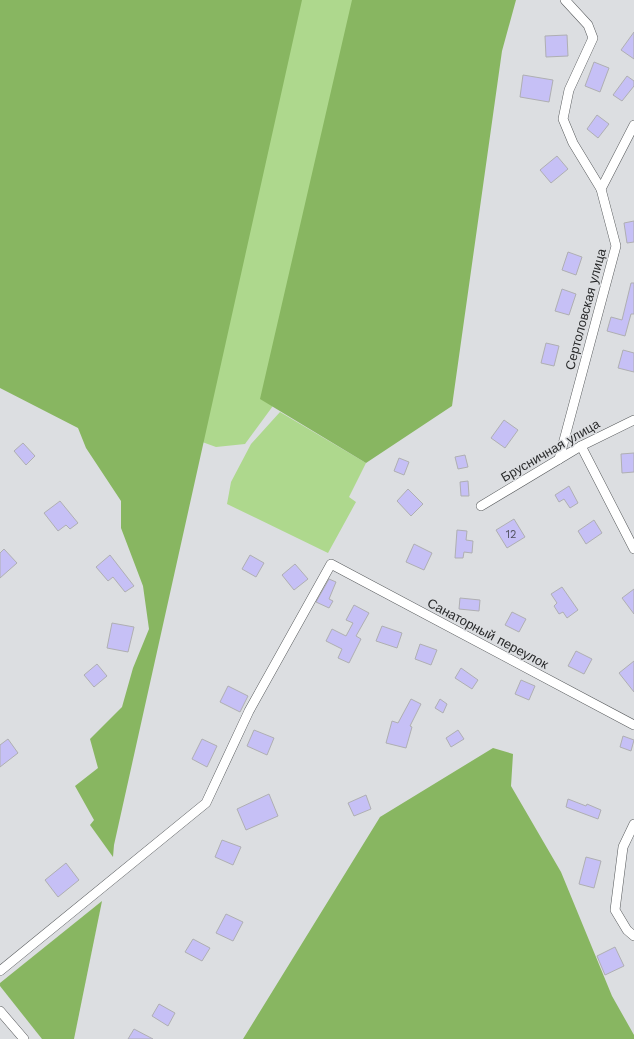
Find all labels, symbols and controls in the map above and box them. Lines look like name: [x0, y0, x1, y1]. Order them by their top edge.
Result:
street label: Сертоловская улица: [562, 246, 609, 371]
street label: Брусничная улица: [498, 416, 603, 485]
house number: 12: [506, 528, 516, 541]
street label: Санаторный переулок: [425, 595, 551, 672]

